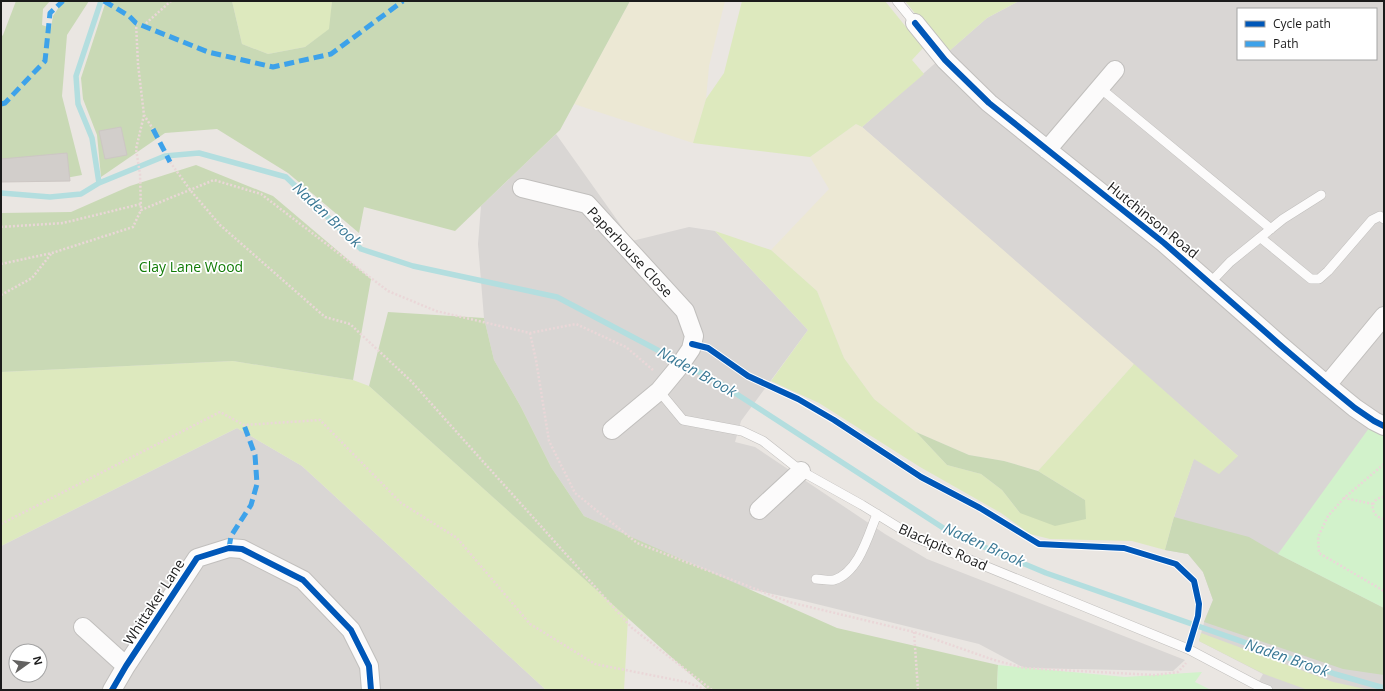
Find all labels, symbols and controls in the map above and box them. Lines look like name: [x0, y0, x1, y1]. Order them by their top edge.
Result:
legend: [1237, 8, 1377, 60]
text: Cycle path: [1273, 15, 1331, 32]
text: Path: [1273, 35, 1299, 52]
water label: Naden Brook: [289, 177, 367, 252]
street label: Hutchinson Road: [1104, 177, 1203, 262]
street label: Paperhouse Close: [583, 202, 677, 301]
park label: Clay Lane Wood: [139, 257, 243, 276]
water label: Naden Brook: [655, 341, 741, 401]
water label: Naden Brook: [941, 517, 1029, 571]
street label: Blackpits Road: [896, 518, 991, 575]
street label: Whittaker Lane: [119, 555, 189, 648]
water label: Naden Brook: [1243, 633, 1332, 681]
north arrow: [8, 643, 48, 683]
text: N: [30, 654, 47, 667]

